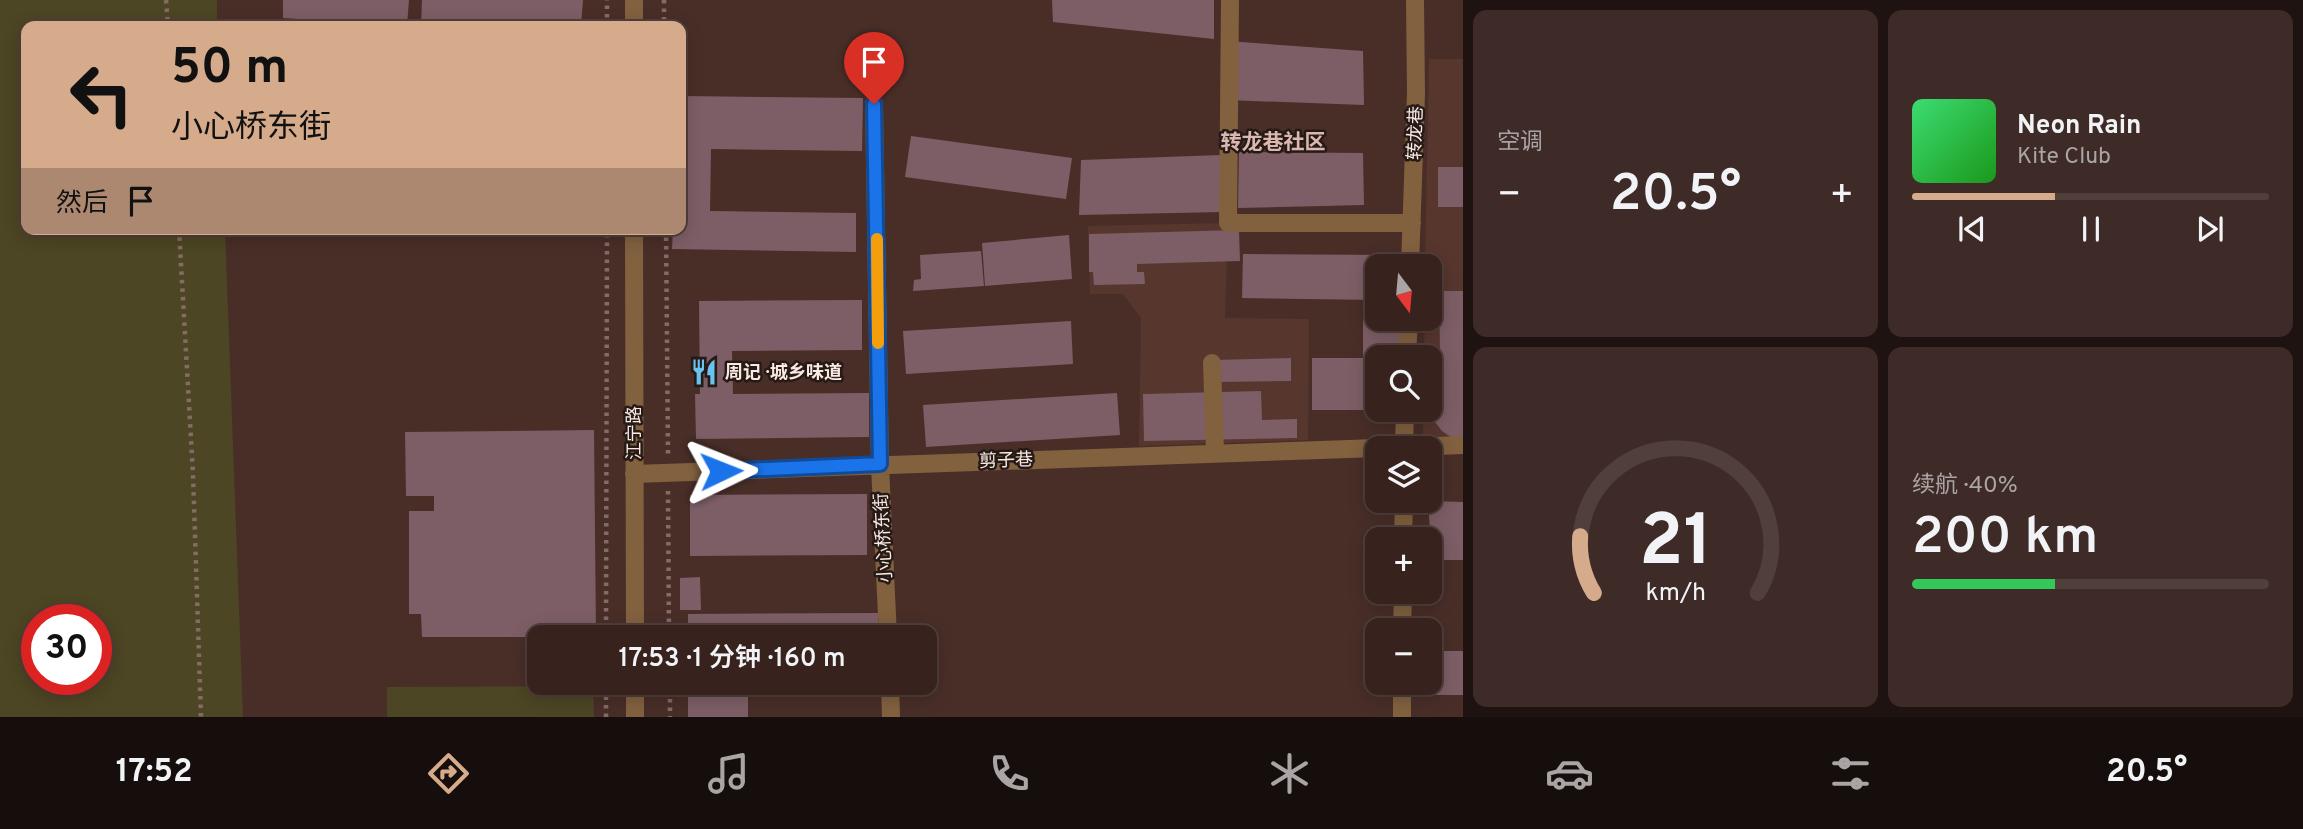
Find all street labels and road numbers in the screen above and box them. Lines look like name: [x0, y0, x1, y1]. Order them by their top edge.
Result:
street label: 转龙巷: [1404, 106, 1429, 160]
street label: 江宁路: [624, 406, 647, 460]
street label: 剪子巷: [979, 449, 1033, 474]
street label: 小心桥东街: [871, 492, 898, 583]

